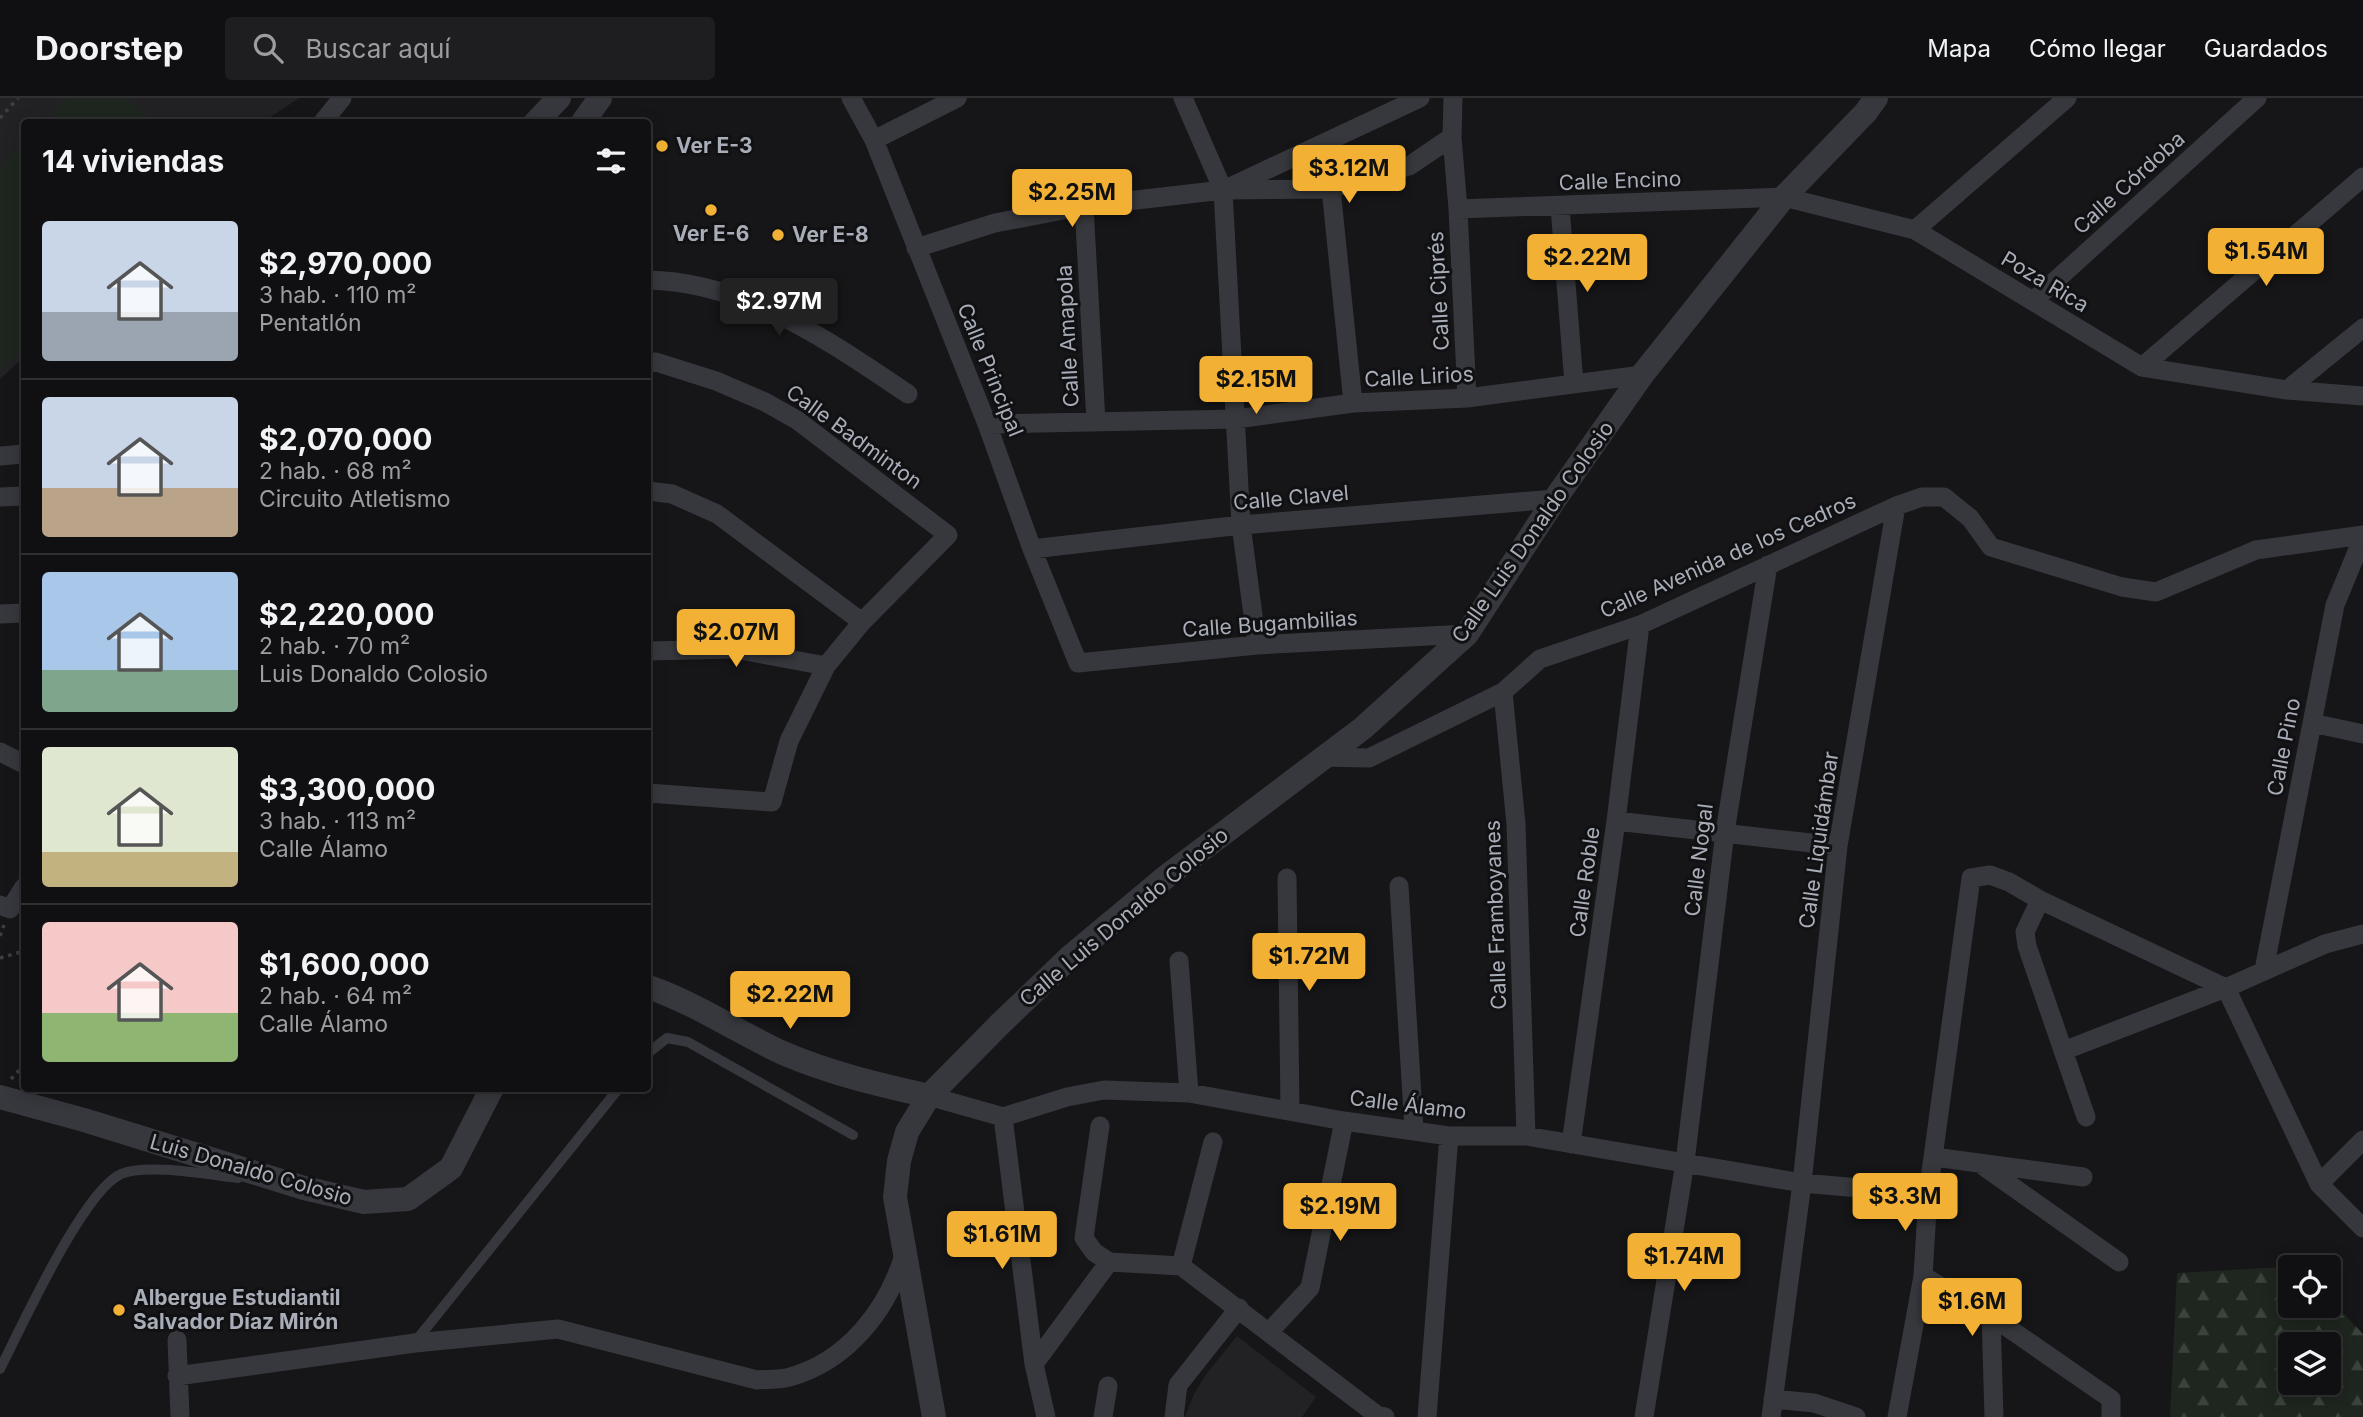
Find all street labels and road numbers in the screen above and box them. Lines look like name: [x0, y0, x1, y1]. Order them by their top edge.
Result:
street label: Calle Córdoba: [2068, 126, 2190, 239]
street label: Calle Encino: [1558, 166, 1682, 195]
street label: Calle Ciprés: [1423, 231, 1454, 351]
street label: Poza Rica: [1997, 246, 2093, 317]
street label: Calle Amapola: [1051, 264, 1084, 408]
street label: Calle Principal: [952, 299, 1029, 440]
street label: Calle Lirios: [1364, 361, 1474, 392]
street label: Calle Badminton: [782, 379, 927, 494]
street label: Calle Luis Donaldo Colosio: [1446, 416, 1619, 647]
street label: Calle Clavel: [1232, 480, 1350, 515]
street label: Calle Avenida de los Cedros: [1596, 488, 1860, 623]
street label: Calle Bugambilias: [1181, 605, 1358, 642]
street label: Calle Pino: [2262, 696, 2305, 798]
street label: Calle Liquidámbar: [1794, 750, 1843, 930]
street label: Calle Nogal: [1679, 802, 1718, 918]
street label: Calle Framboyanes: [1480, 820, 1511, 1010]
street label: Calle Luis Donaldo Colosio: [1014, 822, 1233, 1011]
street label: Calle Roble: [1564, 825, 1605, 939]
street label: Calle Álamo: [1348, 1084, 1468, 1124]
street label: Luis Donaldo Colosio: [147, 1129, 355, 1210]

